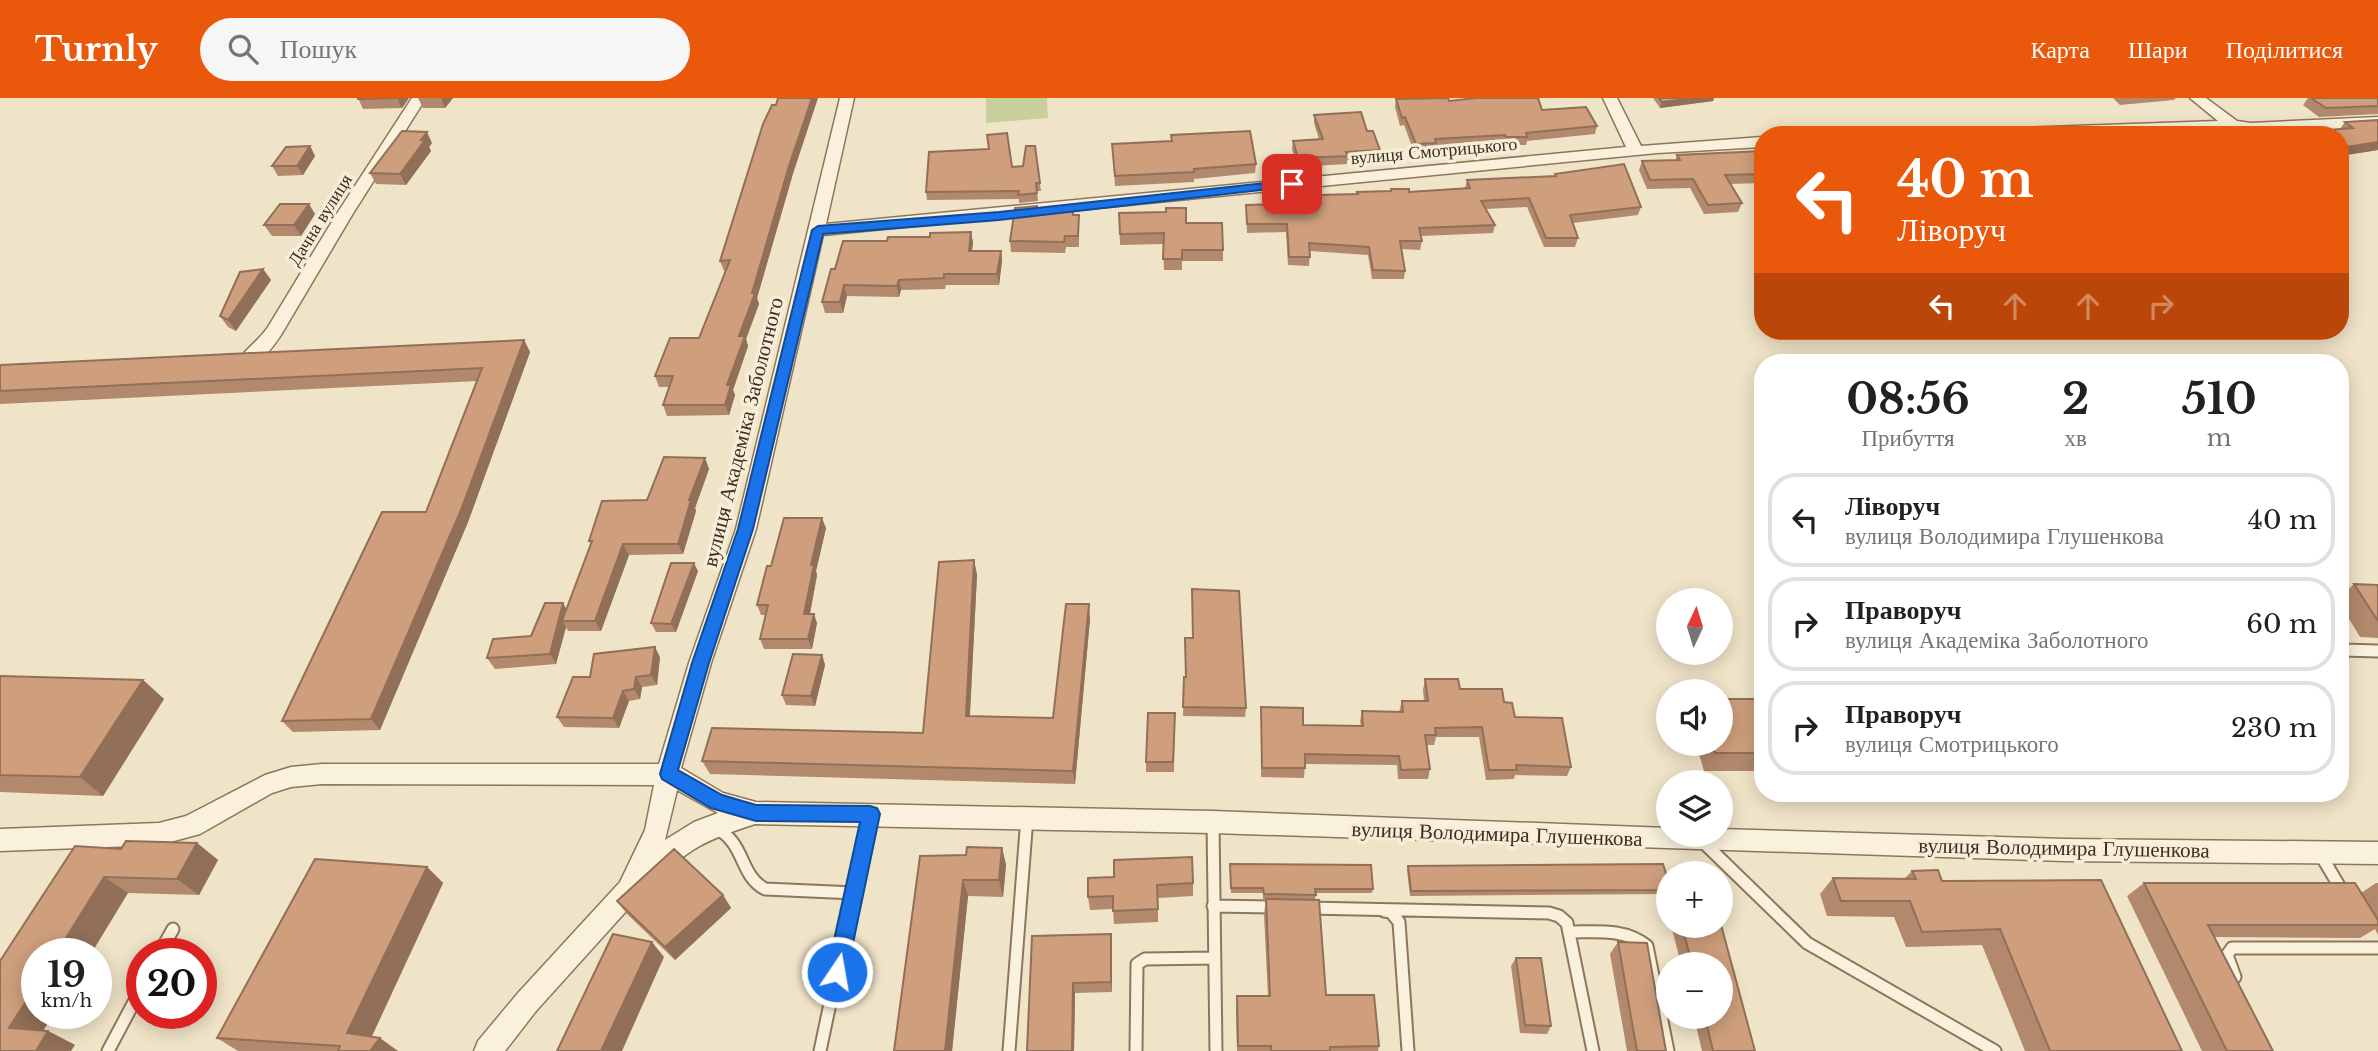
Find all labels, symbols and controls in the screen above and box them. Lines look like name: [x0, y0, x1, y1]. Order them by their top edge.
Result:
search box: [200, 18, 690, 81]
text: Turnly: [35, 29, 158, 70]
icon: search: [224, 30, 262, 68]
text: Пошук: [280, 33, 357, 65]
text: Карта: [2030, 35, 2090, 64]
text: Шари: [2128, 35, 2188, 64]
text: Поділитися: [2226, 35, 2343, 64]
street label: вулиця Смотрицького: [1350, 133, 1518, 169]
text: 40 m: [1897, 149, 2034, 210]
pin: [1262, 154, 1322, 214]
icon: left: [1782, 154, 1873, 245]
icon: arrive: [1273, 165, 1311, 203]
street label: Дачна вулиця: [283, 170, 357, 270]
text: Ліворуч: [1897, 210, 2006, 250]
icon: left: [1923, 287, 1961, 325]
icon: ahead: [1996, 287, 2034, 325]
icon: ahead: [2069, 287, 2107, 325]
icon: right: [2142, 287, 2180, 325]
street label: вулиця Академіка Заболотного: [697, 294, 789, 570]
text: 08:56: [1846, 373, 1970, 425]
text: 2: [2062, 373, 2089, 425]
text: 510: [2182, 373, 2257, 425]
text: Прибуття: [1861, 424, 1955, 452]
text: хв: [2065, 424, 2087, 452]
text: m: [2207, 424, 2232, 452]
text: Ліворуч: [1845, 490, 1940, 522]
icon: left: [1786, 501, 1824, 539]
text: 40 m: [2248, 504, 2317, 536]
text: вулиця Володимира Глушенкова: [1845, 522, 2164, 550]
north arrow: [1656, 588, 1732, 665]
map controls: [1656, 588, 1733, 1029]
text: Праворуч: [1845, 594, 1961, 626]
icon: right: [1786, 605, 1824, 643]
text: 60 m: [2246, 608, 2317, 640]
text: вулиця Академіка Заболотного: [1845, 626, 2149, 654]
button: sound: [1656, 679, 1733, 756]
text: Праворуч: [1845, 698, 1961, 730]
icon: right: [1786, 709, 1824, 747]
text: 230 m: [2231, 712, 2317, 744]
text: вулиця Смотрицького: [1845, 730, 2059, 758]
button: layers: [1656, 770, 1733, 847]
street label: вулиця Володимира Глушенкова: [1351, 816, 1644, 852]
street label: вулиця Володимира Глушенкова: [1918, 832, 2210, 864]
button: +: [1656, 861, 1733, 938]
position arrow: [800, 935, 874, 1009]
speed limit sign: 20: [126, 938, 217, 1029]
button: −: [1656, 952, 1733, 1029]
text: 19: [47, 953, 86, 996]
text: km/h: [41, 990, 92, 1012]

